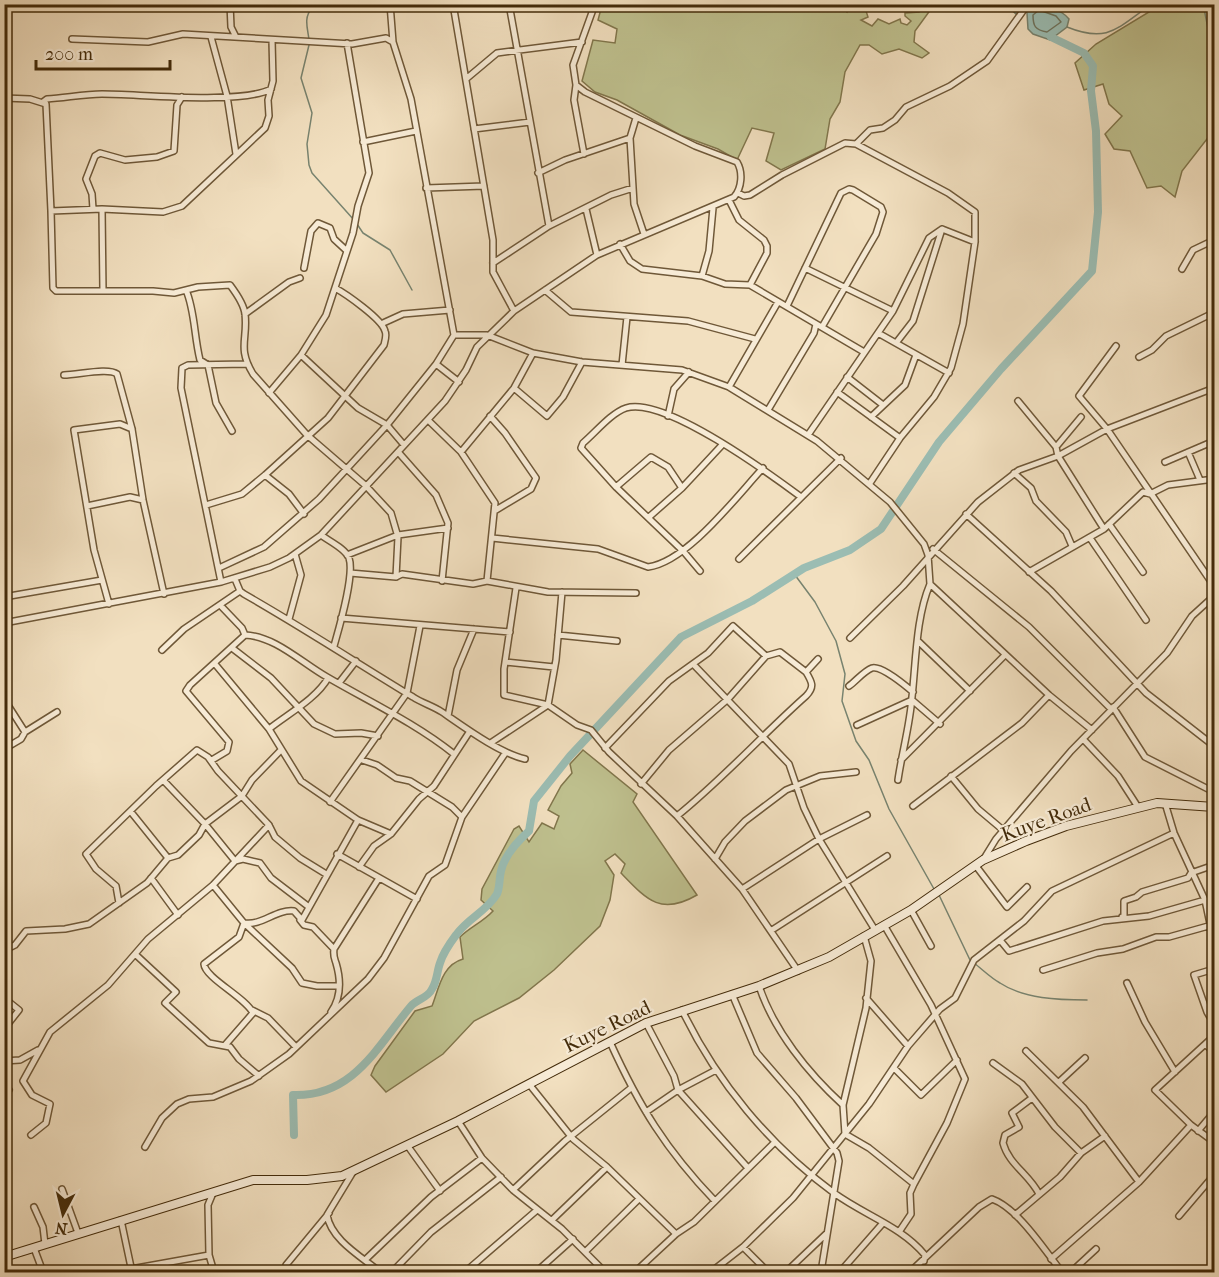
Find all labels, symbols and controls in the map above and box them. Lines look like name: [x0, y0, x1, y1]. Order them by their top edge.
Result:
scale bar: [36, 33, 170, 71]
text: 200 m: [45, 44, 93, 65]
street label: Kuye Road: [998, 792, 1095, 846]
street label: Kuye Road: [560, 995, 656, 1057]
north arrow: [33, 1184, 93, 1244]
text: N: [53, 1218, 68, 1239]

